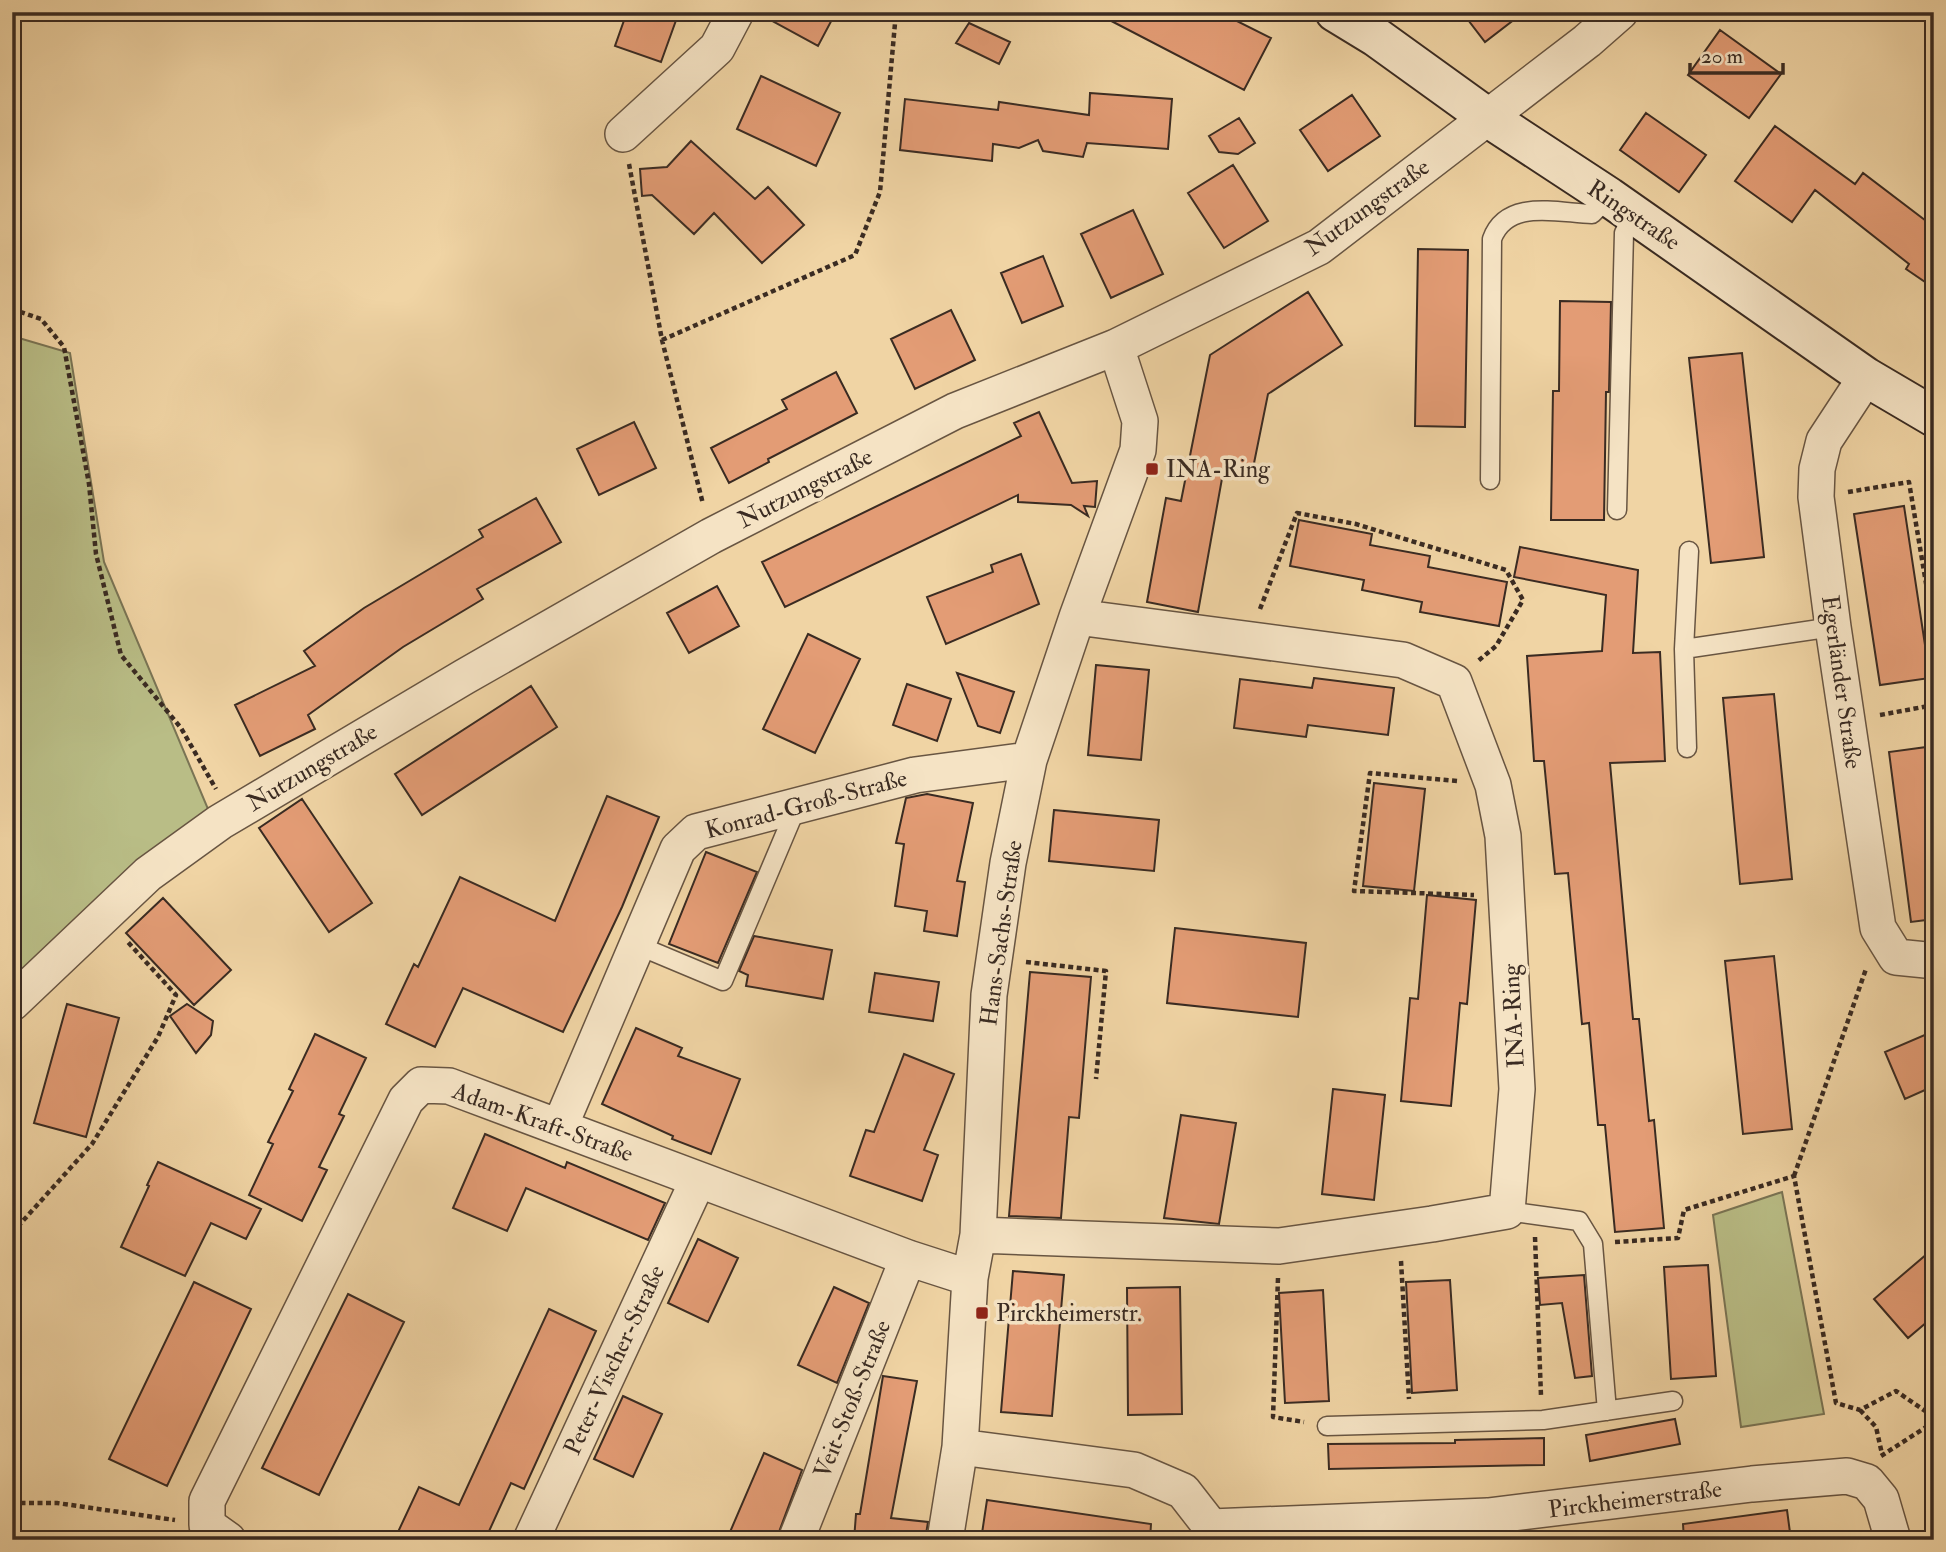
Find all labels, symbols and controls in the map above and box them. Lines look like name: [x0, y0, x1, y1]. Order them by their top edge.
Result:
scale bar: [1690, 32, 1783, 76]
text: 20 m: [1701, 43, 1743, 70]
street label: Nutzungstraße: [1299, 152, 1436, 263]
street label: Ringstraße: [1581, 173, 1686, 258]
street label: Nutzungstraße: [733, 441, 878, 536]
place label: INA-Ring: [1166, 454, 1271, 485]
marker: INA-Ring: [1144, 461, 1160, 477]
street label: Egerländer Straße: [1814, 593, 1869, 771]
street label: Nutzungstraße: [241, 716, 383, 819]
street label: Konrad-Groß-Straße: [702, 763, 910, 846]
street label: Hans-Sachs-Straße: [973, 838, 1030, 1028]
street label: INA-Ring: [1495, 962, 1532, 1069]
street label: Adam-Kraft-Straße: [447, 1075, 637, 1170]
street label: Peter-Vischer-Straße: [557, 1260, 672, 1460]
place label: Pirckheimerstr.: [996, 1298, 1142, 1329]
marker: Pirckheimerstr.: [974, 1305, 990, 1321]
street label: Veit-Stoß-Straße: [807, 1316, 898, 1483]
street label: Pirckheimerstraße: [1547, 1473, 1724, 1526]

